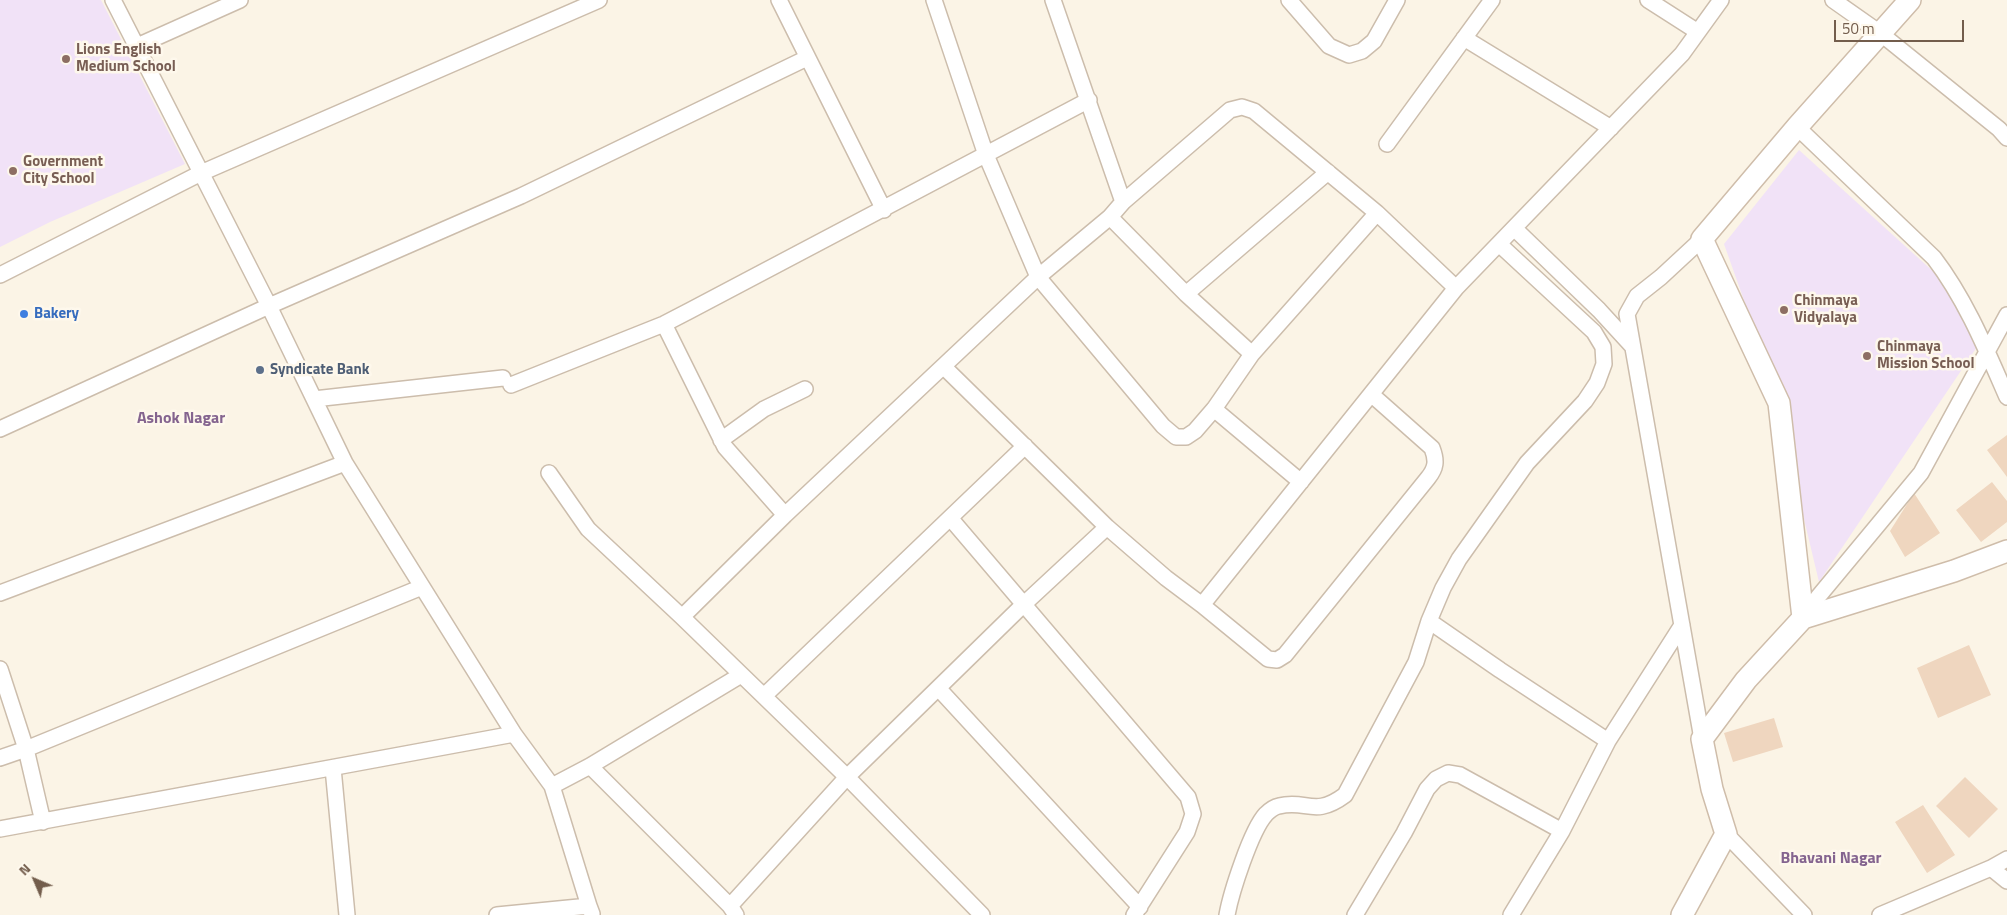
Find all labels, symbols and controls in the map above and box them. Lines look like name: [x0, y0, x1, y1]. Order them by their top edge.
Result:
scale bar: [1837, 10, 1967, 42]
text: 50 m: [1842, 17, 1875, 40]
place label: Lions English Medium School: [76, 41, 176, 76]
marker: Lions English Medium School: [60, 53, 72, 65]
place label: Government City School: [23, 153, 103, 188]
marker: Government City School: [7, 165, 19, 177]
place label: Chinmaya Vidyalaya: [1794, 292, 1858, 327]
marker: Chinmaya Vidyalaya: [1778, 304, 1790, 316]
place label: Bakery: [34, 305, 79, 323]
marker: Bakery: [18, 308, 30, 320]
place label: Chinmaya Mission School: [1877, 338, 1974, 373]
marker: Chinmaya Mission School: [1861, 350, 1873, 362]
place label: Syndicate Bank: [270, 361, 370, 379]
marker: Syndicate Bank: [254, 364, 266, 376]
district label: Ashok Nagar: [137, 409, 225, 429]
district label: Bhavani Nagar: [1780, 849, 1882, 869]
north arrow: [10, 855, 60, 905]
text: N: [13, 858, 35, 880]

